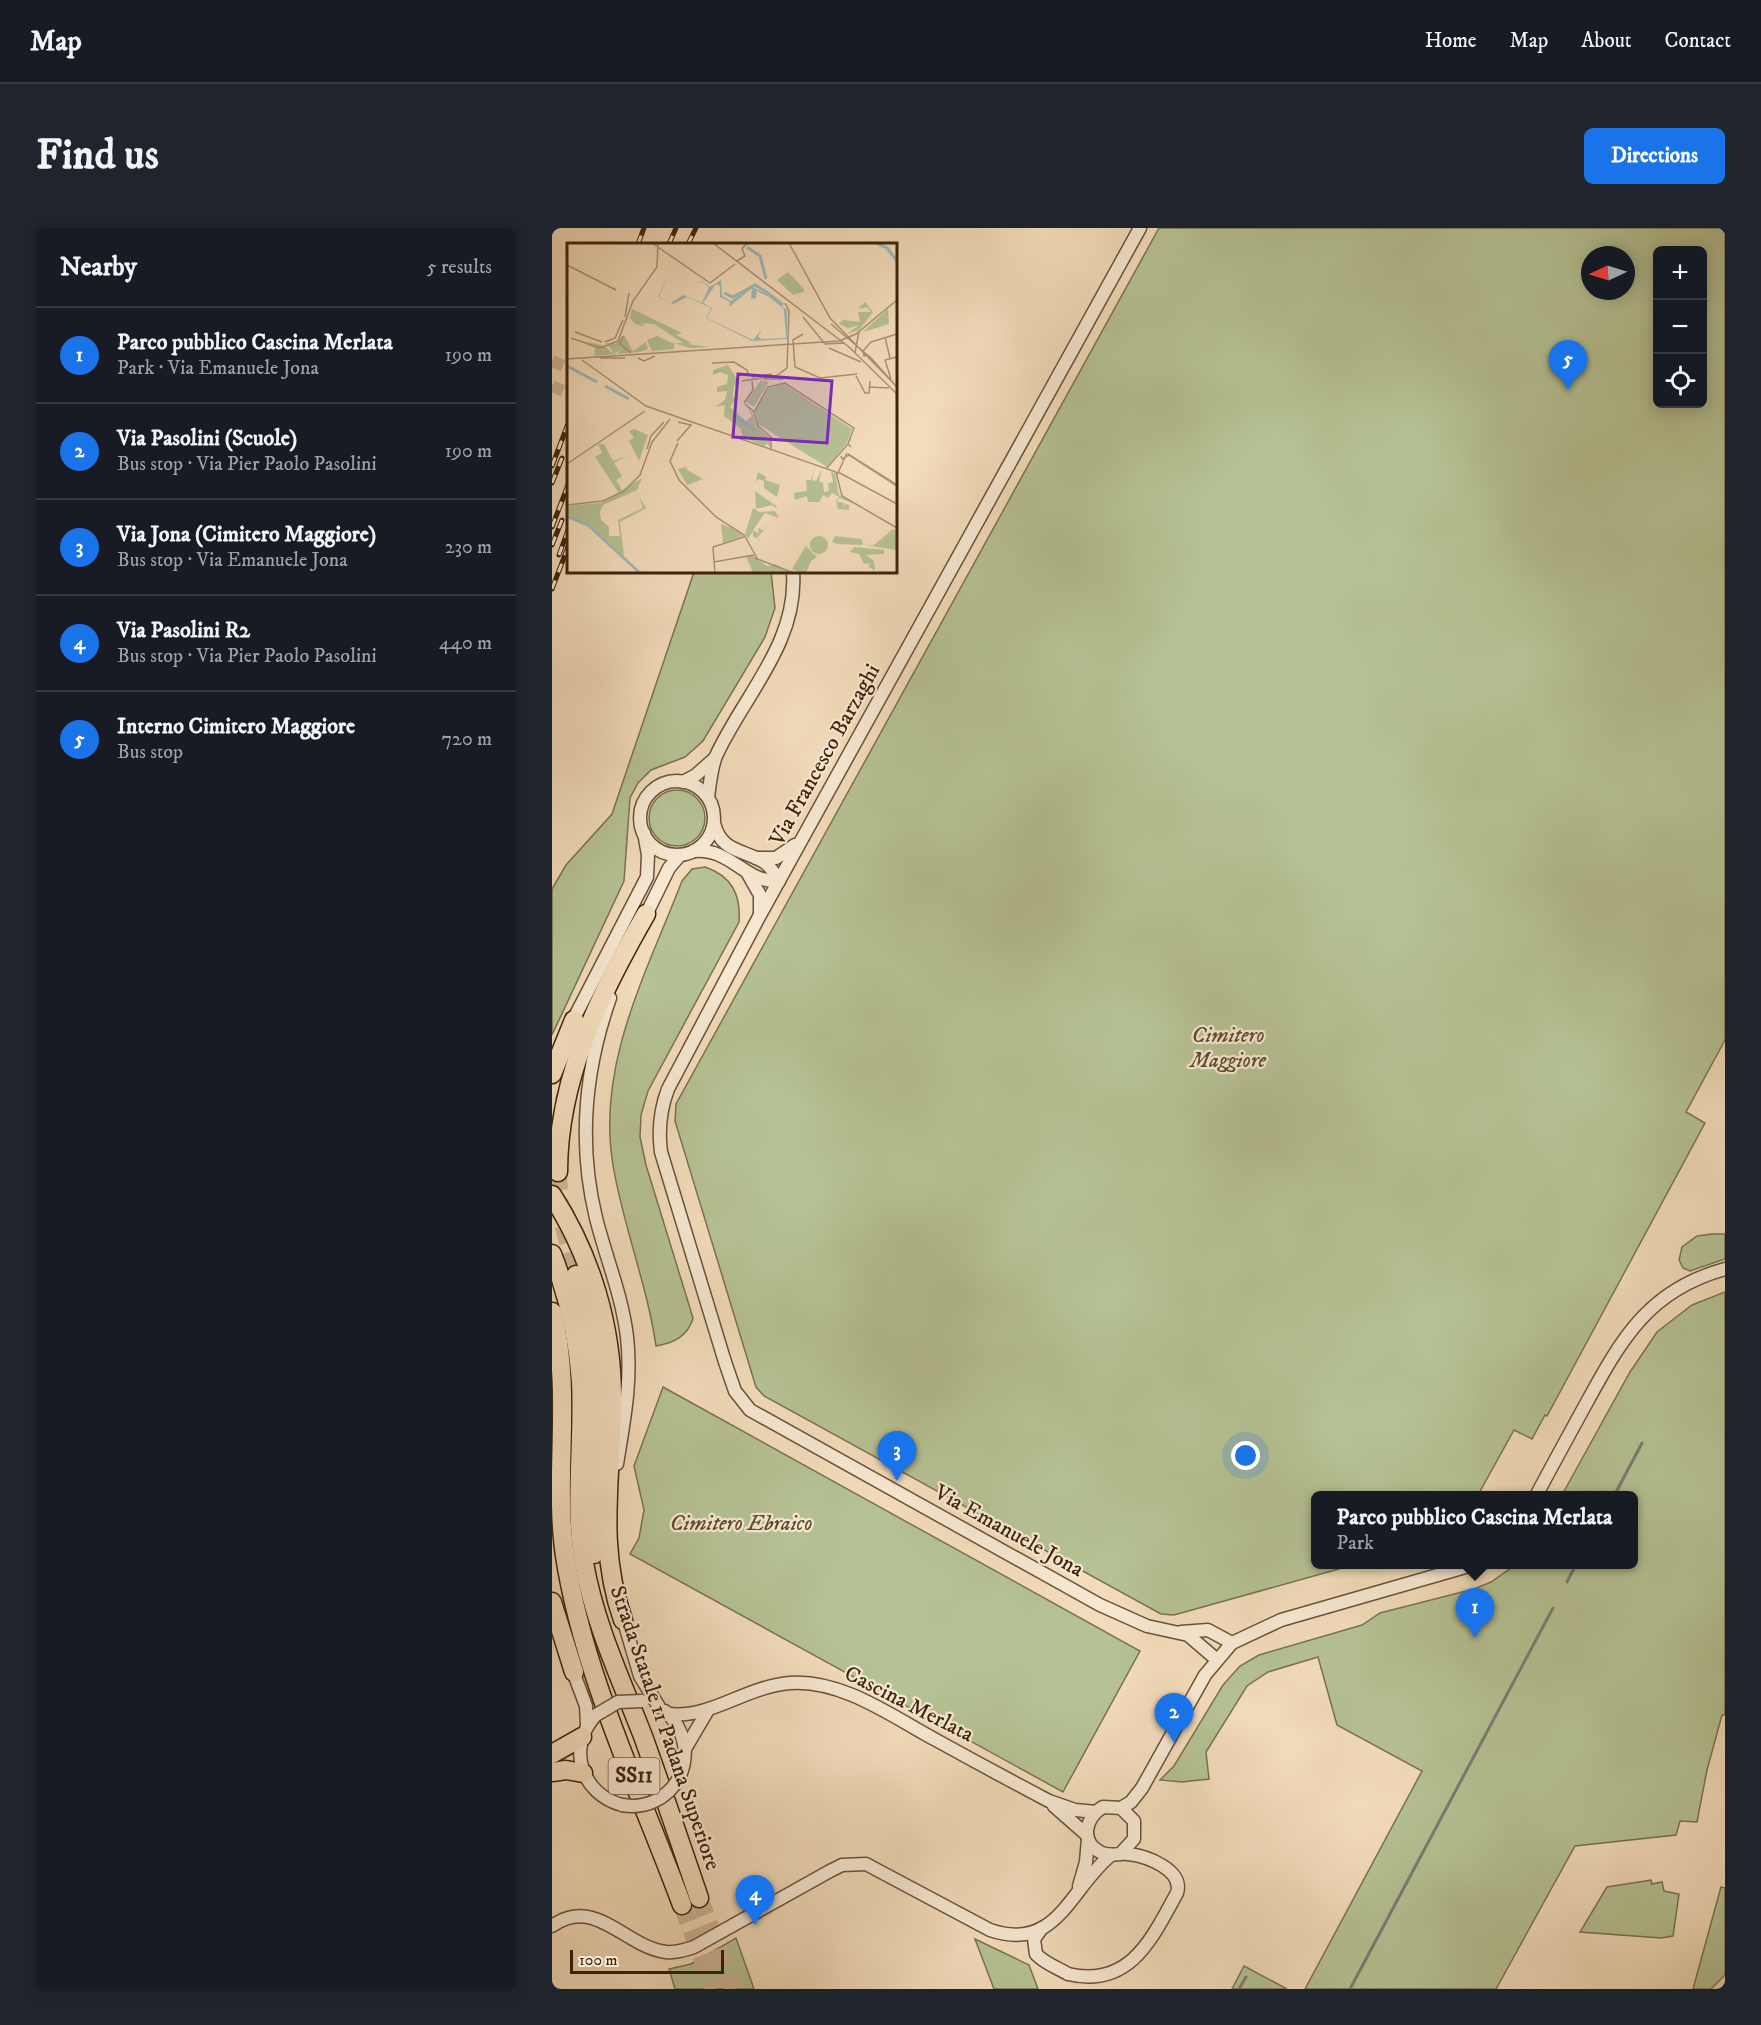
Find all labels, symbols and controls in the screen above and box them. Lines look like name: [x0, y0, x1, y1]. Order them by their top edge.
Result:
text: Map: [30, 24, 82, 59]
text: Home: [1425, 28, 1477, 54]
text: Map: [1510, 28, 1548, 54]
text: About: [1581, 28, 1632, 54]
text: Contact: [1665, 28, 1731, 54]
button: Directions: [1584, 128, 1725, 184]
text: Find us: [36, 130, 159, 182]
inset map: [567, 243, 897, 573]
north arrow: [1581, 246, 1635, 300]
map controls: [1653, 246, 1707, 408]
button: +: [1653, 246, 1707, 300]
text: Nearby: [60, 251, 137, 284]
text: 5 results: [427, 255, 492, 280]
button: −: [1653, 300, 1707, 354]
text: Parco pubblico Cascina Merlata: [117, 329, 393, 356]
pin: 5: [1548, 340, 1588, 390]
text: 1: [76, 343, 83, 368]
text: 190 m: [445, 343, 492, 368]
button: locate: [1653, 354, 1707, 408]
text: Park · Via Emanuele Jona: [117, 356, 319, 381]
text: Via Pasolini (Scuole): [117, 425, 297, 452]
text: 2: [75, 439, 84, 464]
text: 190 m: [445, 439, 492, 464]
text: Bus stop · Via Pier Paolo Pasolini: [117, 452, 377, 477]
text: Via Jona (Cimitero Maggiore): [117, 521, 376, 548]
text: 3: [76, 535, 83, 560]
text: 230 m: [445, 535, 492, 560]
text: Bus stop · Via Emanuele Jona: [117, 548, 348, 573]
text: Via Pasolini R2: [117, 617, 250, 644]
text: 4: [74, 631, 85, 656]
text: 440 m: [439, 631, 492, 656]
text: Bus stop · Via Pier Paolo Pasolini: [117, 644, 377, 669]
street label: Via Francesco Barzaghi: [763, 659, 886, 852]
text: Interno Cimitero Maggiore: [117, 713, 355, 740]
text: 5: [75, 727, 84, 752]
text: 720 m: [442, 727, 492, 752]
text: Bus stop: [117, 740, 183, 765]
park label: Cimitero Maggiore: [1188, 1022, 1267, 1074]
pin: 3: [878, 1432, 916, 1481]
your location: [1231, 1441, 1260, 1470]
street label: Via Emanuele Jona: [929, 1478, 1089, 1583]
popup: [1311, 1491, 1638, 1569]
text: Parco pubblico Cascina Merlata: [1337, 1504, 1612, 1531]
park label: Cimitero Ebraico: [670, 1510, 812, 1537]
text: Park: [1337, 1531, 1374, 1556]
street label: Strada Statale 11 Padana Superiore: [604, 1582, 726, 1874]
pin: 1: [1456, 1588, 1494, 1638]
street label: Cascina Merlata: [840, 1660, 979, 1748]
pin: 2: [1154, 1694, 1194, 1743]
road number: SS11: [608, 1758, 659, 1794]
pin: 4: [736, 1876, 774, 1925]
scale bar: [570, 1947, 724, 1974]
text: 100 m: [579, 1950, 618, 1970]

